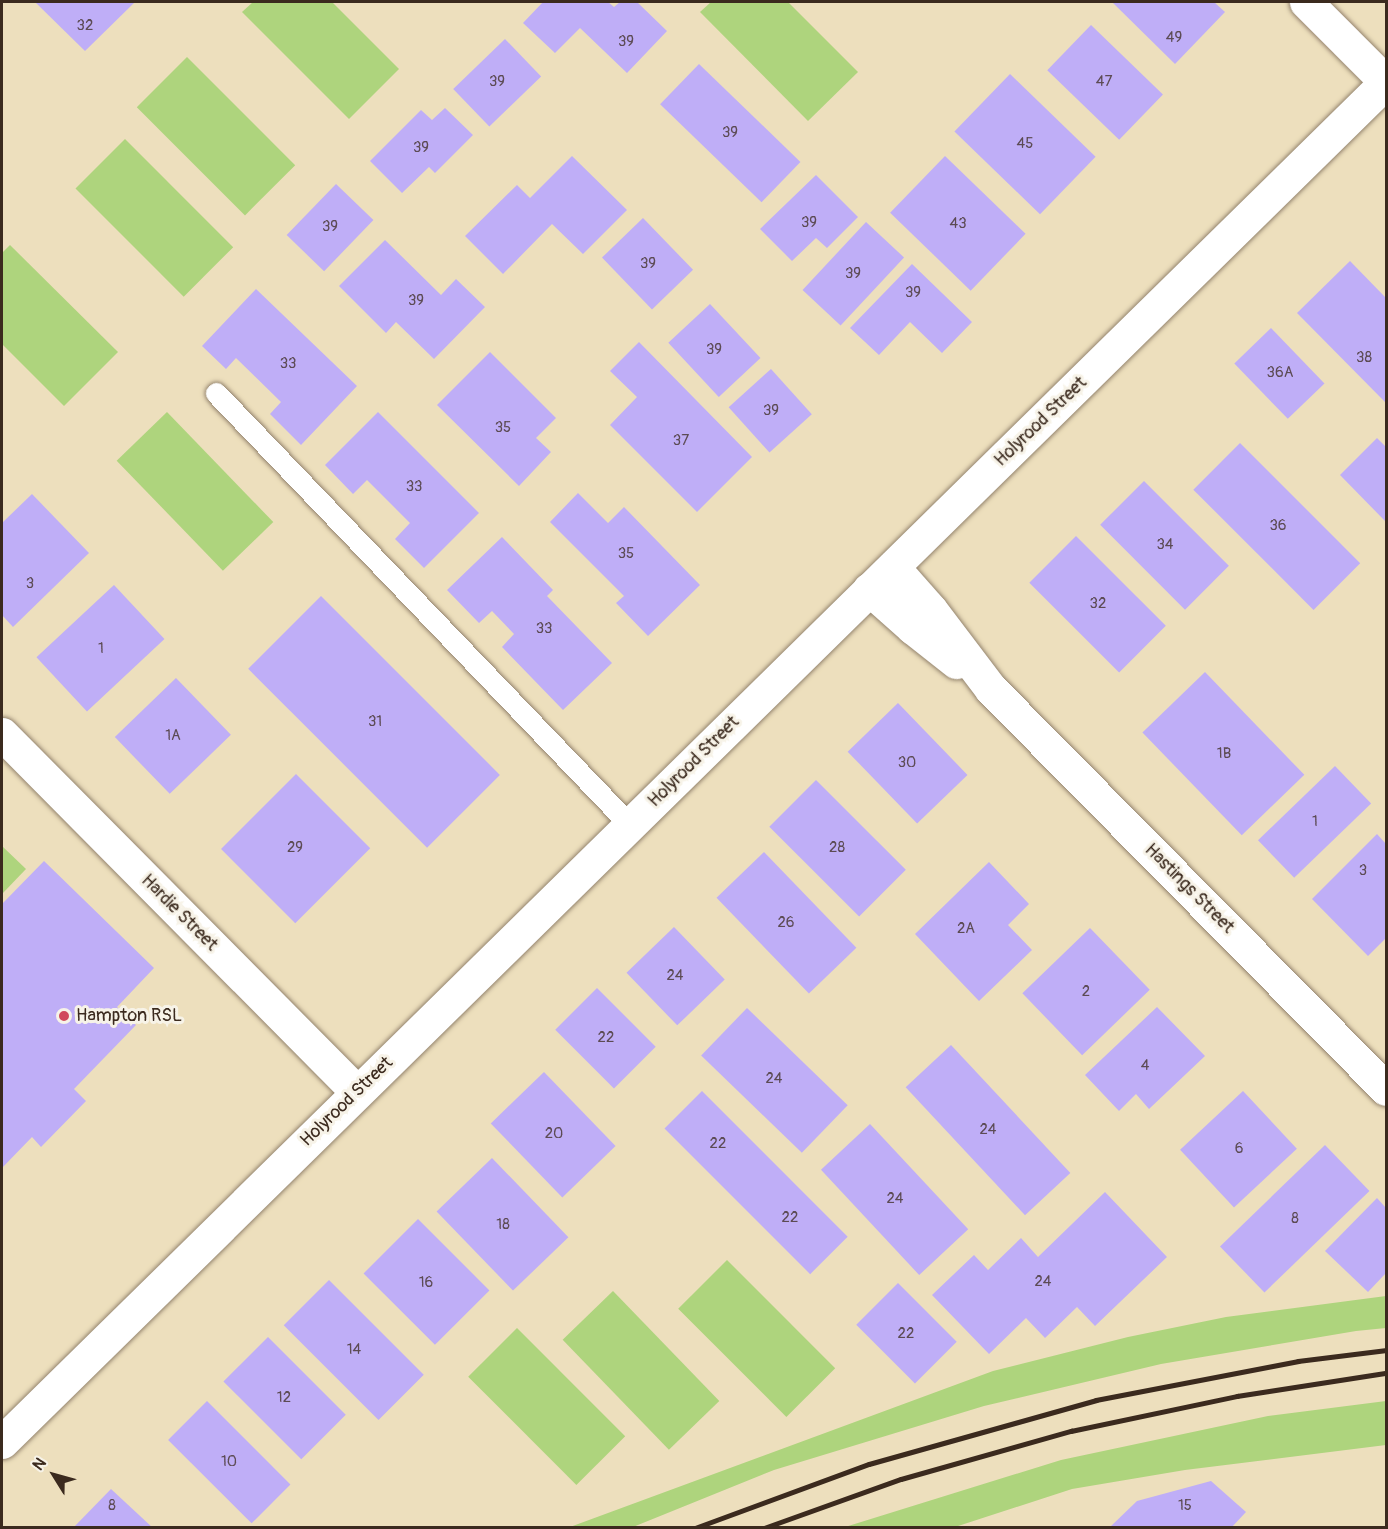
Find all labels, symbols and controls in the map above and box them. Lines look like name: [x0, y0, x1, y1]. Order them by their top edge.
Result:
house number: 32: [77, 17, 93, 35]
house number: 49: [1166, 29, 1182, 47]
house number: 39: [618, 33, 634, 51]
house number: 39: [489, 73, 505, 91]
house number: 47: [1096, 73, 1112, 91]
house number: 39: [722, 124, 738, 142]
house number: 45: [1017, 135, 1033, 153]
house number: 39: [413, 139, 429, 157]
house number: 39: [801, 214, 817, 232]
house number: 43: [949, 215, 967, 233]
house number: 39: [322, 218, 338, 236]
house number: 39: [640, 255, 656, 273]
house number: 39: [845, 265, 861, 283]
house number: 39: [905, 284, 921, 302]
house number: 39: [408, 292, 424, 310]
house number: 39: [706, 341, 722, 359]
house number: 38: [1356, 349, 1372, 367]
house number: 33: [280, 355, 296, 373]
house number: 36A: [1267, 364, 1293, 382]
street label: Holyrood Street: [990, 373, 1092, 471]
house number: 39: [763, 402, 779, 420]
house number: 35: [495, 419, 511, 437]
house number: 37: [673, 432, 689, 450]
house number: 33: [406, 478, 422, 496]
house number: 36: [1269, 517, 1287, 535]
house number: 34: [1156, 536, 1174, 554]
house number: 35: [618, 545, 634, 563]
house number: 3: [26, 575, 34, 593]
house number: 32: [1090, 595, 1106, 613]
house number: 33: [536, 620, 552, 638]
house number: 1: [98, 640, 104, 658]
street label: Holyrood Street: [644, 712, 744, 812]
house number: 31: [368, 713, 382, 731]
house number: 1A: [165, 727, 181, 745]
house number: 1B: [1217, 745, 1231, 763]
house number: 30: [898, 754, 916, 772]
house number: 1: [1312, 813, 1318, 831]
house number: 29: [287, 839, 303, 857]
house number: 28: [829, 839, 845, 857]
street label: Hastings Street: [1140, 840, 1238, 938]
house number: 3: [1359, 862, 1367, 880]
street label: Hardie Street: [136, 870, 222, 956]
house number: 26: [777, 914, 795, 932]
house number: 2A: [957, 920, 975, 938]
house number: 24: [666, 967, 684, 985]
house number: 2: [1082, 983, 1090, 1001]
place label: Hampton RSL: [76, 1005, 182, 1027]
marker: Hampton RSL: [57, 1009, 71, 1023]
house number: 22: [598, 1029, 614, 1047]
street label: Holyrood Street: [296, 1053, 398, 1151]
house number: 4: [1141, 1057, 1149, 1075]
house number: 24: [765, 1070, 783, 1088]
house number: 24: [979, 1121, 997, 1139]
house number: 20: [545, 1125, 563, 1143]
house number: 22: [710, 1135, 726, 1153]
house number: 6: [1235, 1140, 1243, 1158]
house number: 24: [886, 1190, 904, 1208]
house number: 22: [782, 1209, 798, 1227]
house number: 8: [1291, 1210, 1299, 1228]
house number: 18: [496, 1216, 510, 1234]
house number: 24: [1034, 1273, 1052, 1291]
house number: 16: [419, 1274, 433, 1292]
house number: 22: [898, 1325, 914, 1343]
house number: 14: [347, 1341, 361, 1359]
house number: 12: [277, 1389, 291, 1407]
north arrow: [24, 1445, 84, 1505]
house number: 10: [221, 1453, 237, 1471]
text: N: [28, 1454, 51, 1475]
house number: 8: [108, 1497, 116, 1515]
house number: 15: [1178, 1497, 1192, 1515]

